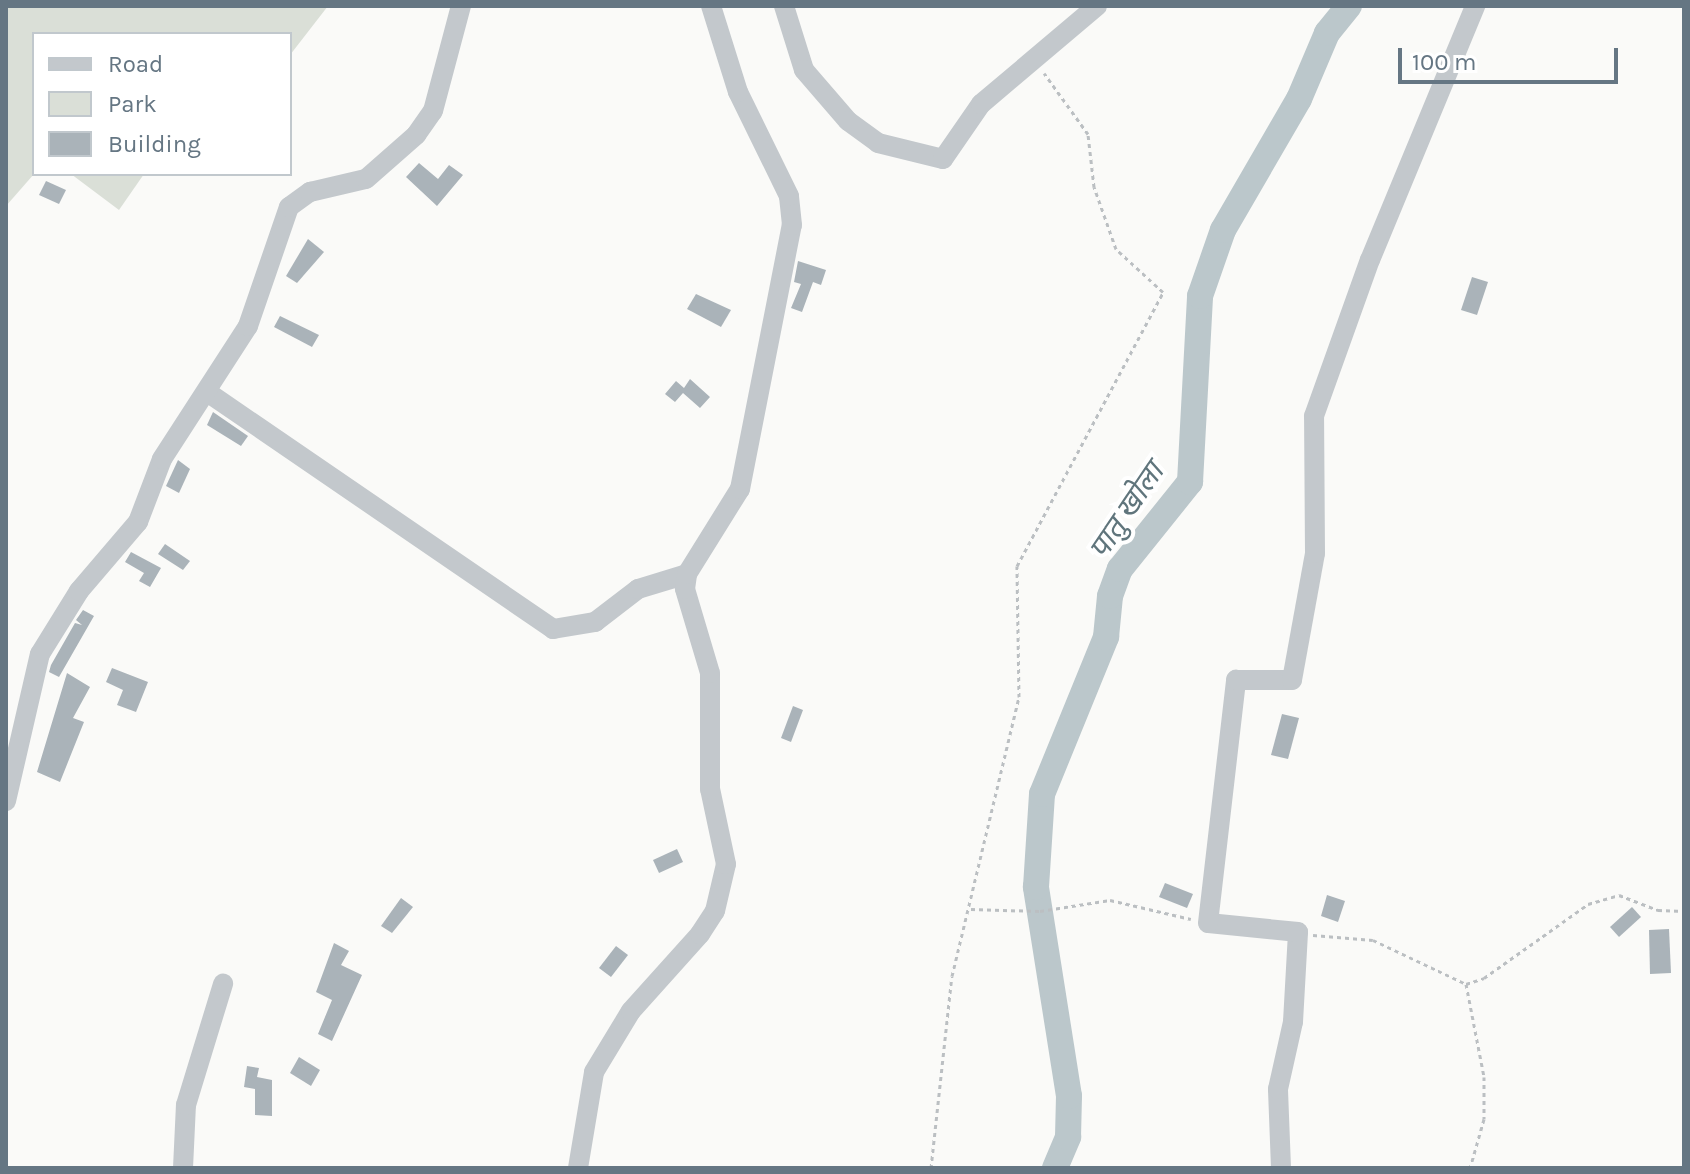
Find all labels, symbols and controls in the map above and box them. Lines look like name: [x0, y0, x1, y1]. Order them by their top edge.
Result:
legend: [32, 32, 292, 176]
scale bar: [1402, 32, 1622, 82]
text: 100 m: [1412, 48, 1477, 76]
text: Road: [108, 50, 163, 78]
text: Park: [108, 90, 157, 118]
text: Building: [108, 130, 201, 158]
water label: पातु खोला: [1081, 456, 1171, 566]

